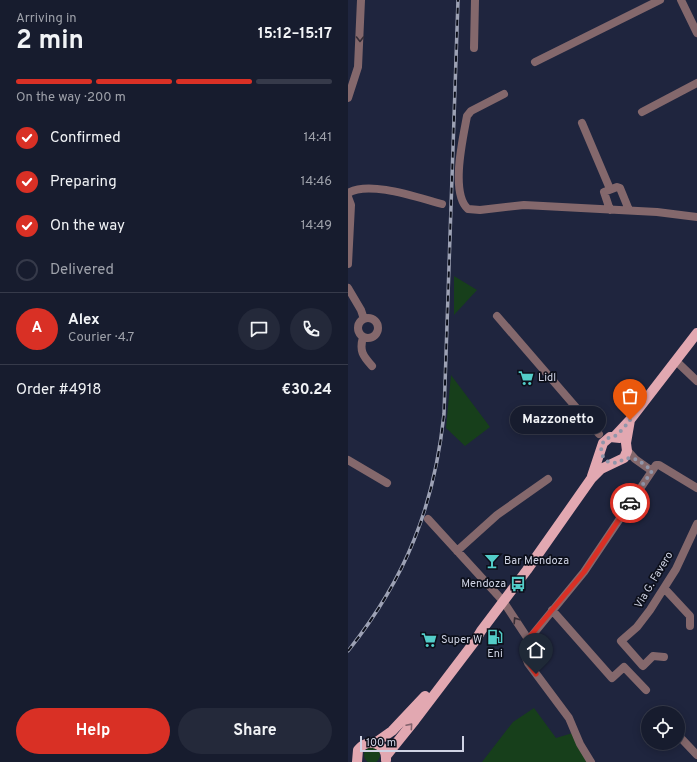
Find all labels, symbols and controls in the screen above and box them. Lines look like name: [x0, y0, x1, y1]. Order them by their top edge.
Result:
text: Arriving in: [16, 11, 77, 27]
text: 2 min: [16, 25, 84, 58]
text: 15:12–15:17: [258, 25, 332, 44]
one-way arrow: [356, 36, 364, 42]
text: On the way · 200 m: [16, 90, 126, 106]
icon: check: [16, 127, 38, 149]
text: Confirmed: [50, 129, 121, 148]
text: 14:41: [303, 130, 332, 146]
icon: check: [16, 171, 38, 193]
text: Preparing: [50, 173, 117, 192]
text: 14:46: [301, 174, 332, 190]
icon: check: [16, 215, 38, 237]
text: On the way: [50, 217, 125, 236]
text: 14:49: [301, 218, 332, 234]
text: Delivered: [50, 261, 114, 280]
button: chat: [238, 308, 280, 350]
button: phone: [290, 308, 332, 350]
text: Alex: [68, 311, 100, 330]
text: A: [32, 319, 42, 338]
text: Courier · 4.7: [68, 330, 134, 346]
supermarket icon: Lidl: [517, 369, 535, 387]
place label: Lidl: [538, 371, 556, 385]
pin: [613, 379, 647, 420]
text: Order #4918: [16, 381, 102, 400]
text: €30.24: [281, 381, 332, 400]
icon: bag: [619, 385, 641, 407]
callout: Mazzonetto: [510, 406, 606, 434]
text: Mazzonetto: [522, 412, 594, 428]
courier: [610, 483, 650, 523]
icon: car: [619, 492, 641, 514]
street label: Via G. Favero: [632, 549, 676, 611]
bar icon: Bar Mendoza: [483, 552, 501, 570]
place label: Bar Mendoza: [504, 554, 569, 568]
bus stop icon: Mendoza: [509, 575, 527, 593]
place label: Mendoza: [461, 577, 506, 591]
one-way arrow: [513, 617, 521, 624]
fuel station icon: Eni: [486, 628, 504, 646]
supermarket icon: Super W: [420, 631, 438, 649]
place label: Super W: [441, 633, 482, 647]
pin: [519, 633, 553, 674]
icon: home: [525, 639, 547, 661]
place label: Eni: [487, 647, 503, 661]
map controls: [641, 706, 685, 750]
button: locate: [641, 706, 685, 750]
button: Help: [16, 708, 170, 754]
button: Share: [178, 708, 332, 754]
one-way arrow: [406, 723, 413, 730]
scale bar: [360, 734, 464, 753]
text: 100 m: [366, 736, 396, 750]

